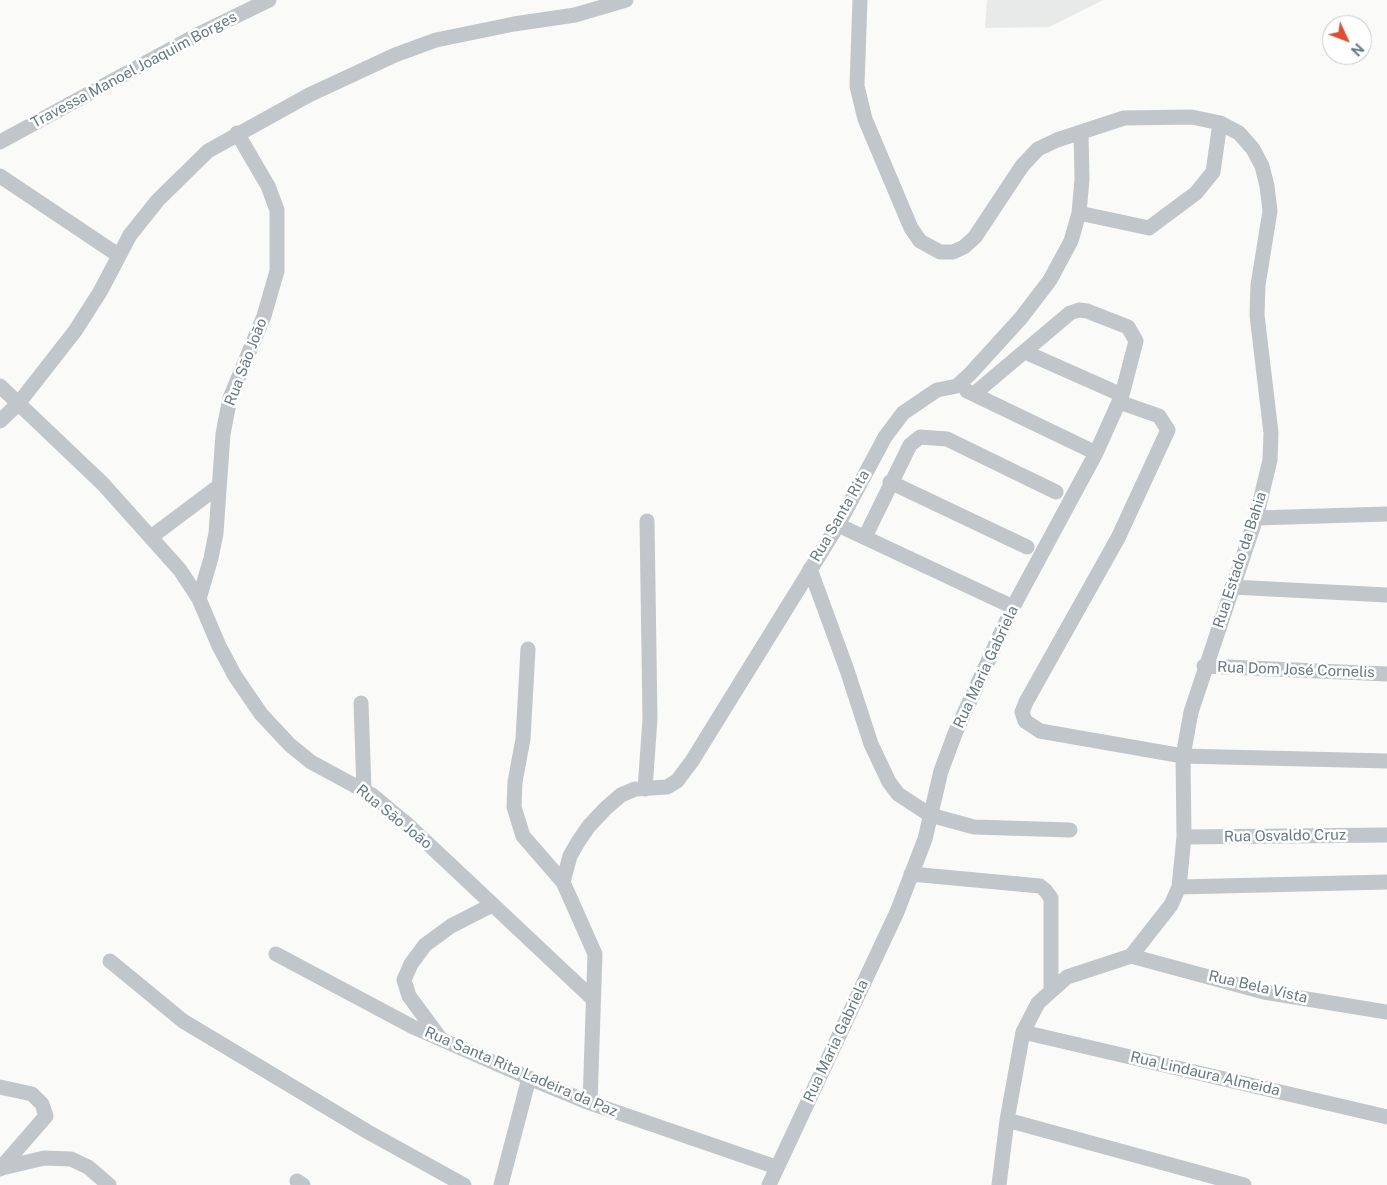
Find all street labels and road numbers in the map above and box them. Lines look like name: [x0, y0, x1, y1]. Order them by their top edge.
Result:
street label: Travessa Manoel Joaquim Borges: [28, 8, 240, 132]
street label: Rua São João: [221, 316, 271, 408]
street label: Rua Santa Rita: [806, 467, 874, 565]
street label: Rua Estado da Bahia: [1209, 490, 1271, 630]
street label: Rua Maria Gabriela: [950, 603, 1022, 731]
street label: Rua Dom José Cornelis: [1217, 658, 1375, 682]
street label: Rua São João: [353, 781, 435, 853]
street label: Rua Osvaldo Cruz: [1224, 826, 1346, 846]
street label: Rua Bela Vista: [1207, 967, 1309, 1007]
street label: Rua Maria Gabriela: [800, 977, 872, 1105]
street label: Rua Santa Rita Ladeira da Paz: [422, 1023, 620, 1121]
street label: Rua Lindaura Almeida: [1128, 1048, 1282, 1100]

